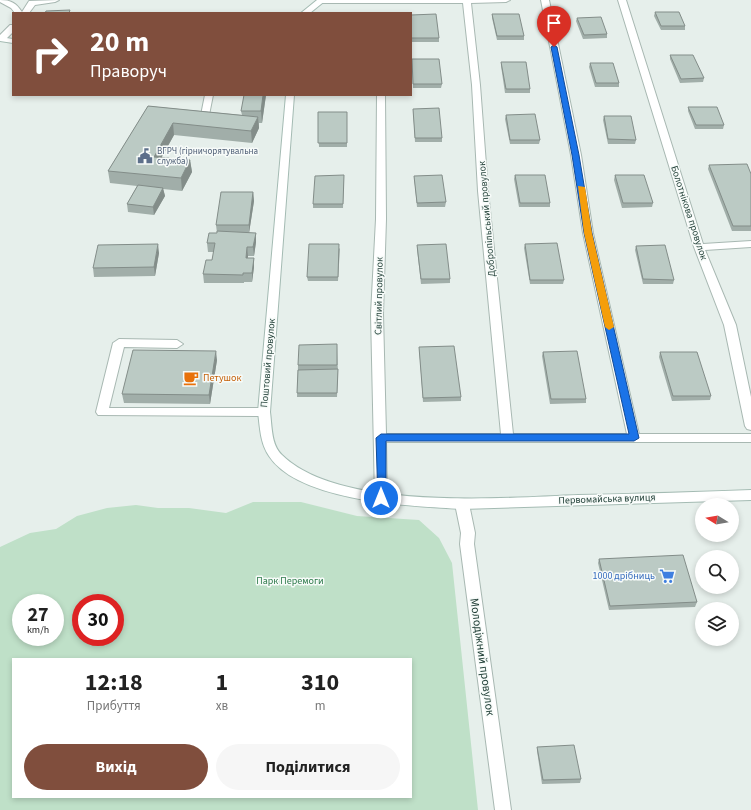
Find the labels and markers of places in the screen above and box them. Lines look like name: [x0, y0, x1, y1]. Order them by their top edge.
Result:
pin: [537, 6, 571, 47]
place label: ВГРЧ (гірничорятувальна служба): [157, 145, 258, 168]
public building icon: ВГРЧ (гірничорятувальна служба): [136, 147, 154, 165]
cafe icon: Петушок: [182, 369, 200, 387]
place label: Петушок: [203, 371, 241, 385]
supermarket icon: 1000 дрібниць: [658, 567, 676, 585]
place label: 1000 дрібниць: [592, 569, 655, 583]

